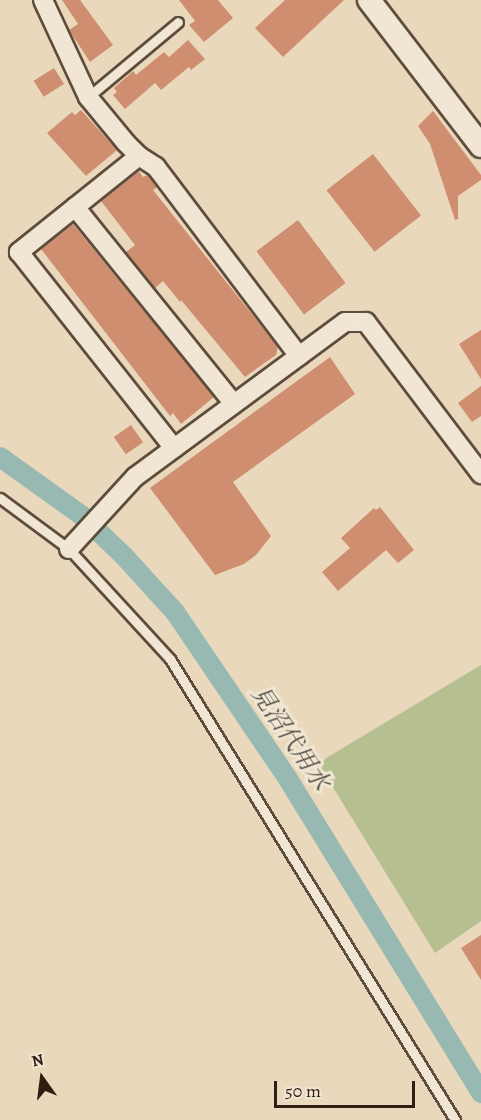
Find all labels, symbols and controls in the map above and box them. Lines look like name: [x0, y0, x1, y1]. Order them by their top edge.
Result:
water label: 見沼代用水: [245, 680, 335, 796]
north arrow: [12, 1048, 72, 1108]
text: N: [29, 1048, 46, 1073]
scale bar: [277, 1069, 418, 1107]
text: 50 m: [285, 1079, 321, 1103]

